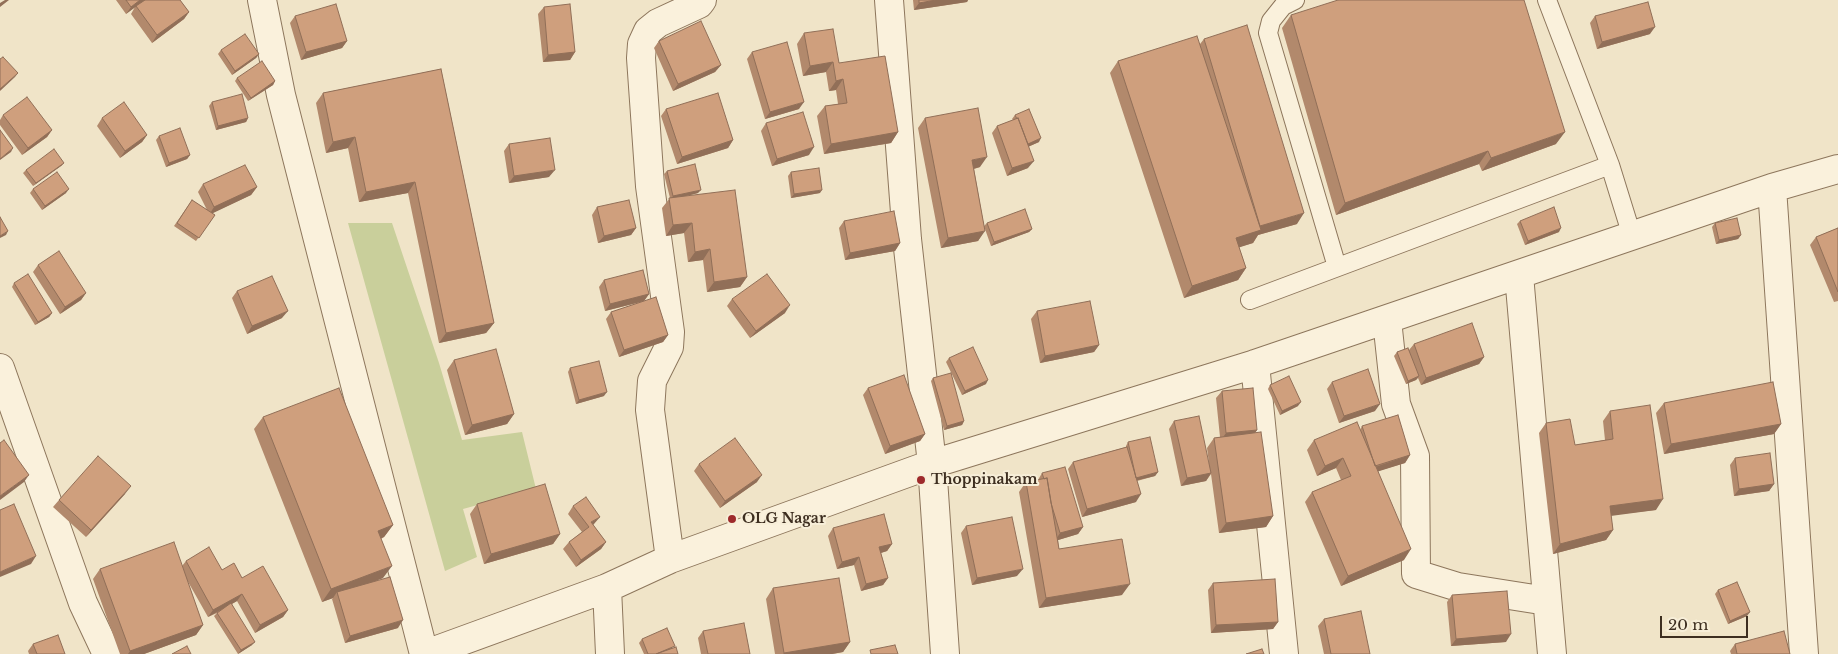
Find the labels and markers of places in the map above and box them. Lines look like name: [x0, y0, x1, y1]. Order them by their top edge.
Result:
place label: Thoppinakam: [931, 472, 1037, 488]
marker: Thoppinakam: [915, 474, 927, 486]
place label: OLG Nagar: [742, 511, 826, 527]
marker: OLG Nagar: [726, 513, 738, 525]

